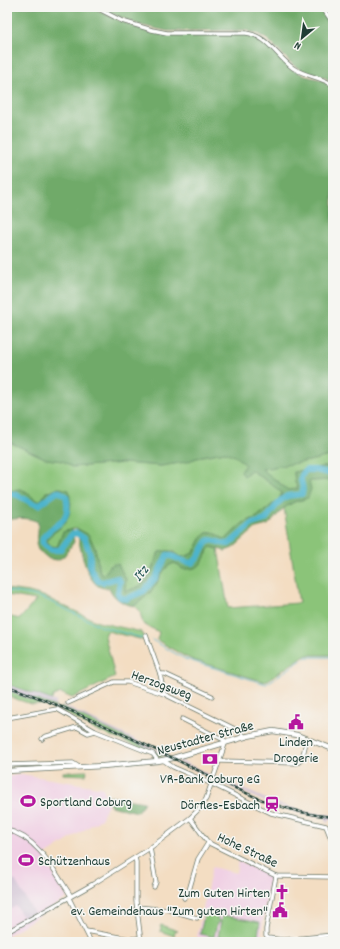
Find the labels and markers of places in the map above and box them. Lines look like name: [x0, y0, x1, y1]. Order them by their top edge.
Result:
public building icon: Linden Drogerie: [287, 713, 305, 731]
place label: Linden Drogerie: [274, 733, 318, 769]
bank icon: VR-Bank Coburg eG: [201, 750, 219, 768]
place label: VR-Bank Coburg eG: [160, 770, 260, 790]
sports icon: Sportland Coburg: [19, 792, 37, 810]
place label: Sportland Coburg: [40, 793, 132, 813]
station icon: Dörfles-Esbach: [263, 795, 281, 813]
place label: Dörfles-Esbach: [181, 796, 260, 816]
sports icon: Schützenhaus: [17, 851, 35, 869]
place label: Schützenhaus: [38, 852, 110, 872]
church icon: Zum Guten Hirten: [273, 883, 291, 901]
place label: Zum Guten Hirten: [178, 884, 270, 904]
public building icon: ev. Gemeindehaus "Zum guten Hirten": [271, 901, 289, 919]
place label: ev. Gemeindehaus "Zum guten Hirten": [71, 902, 268, 922]

